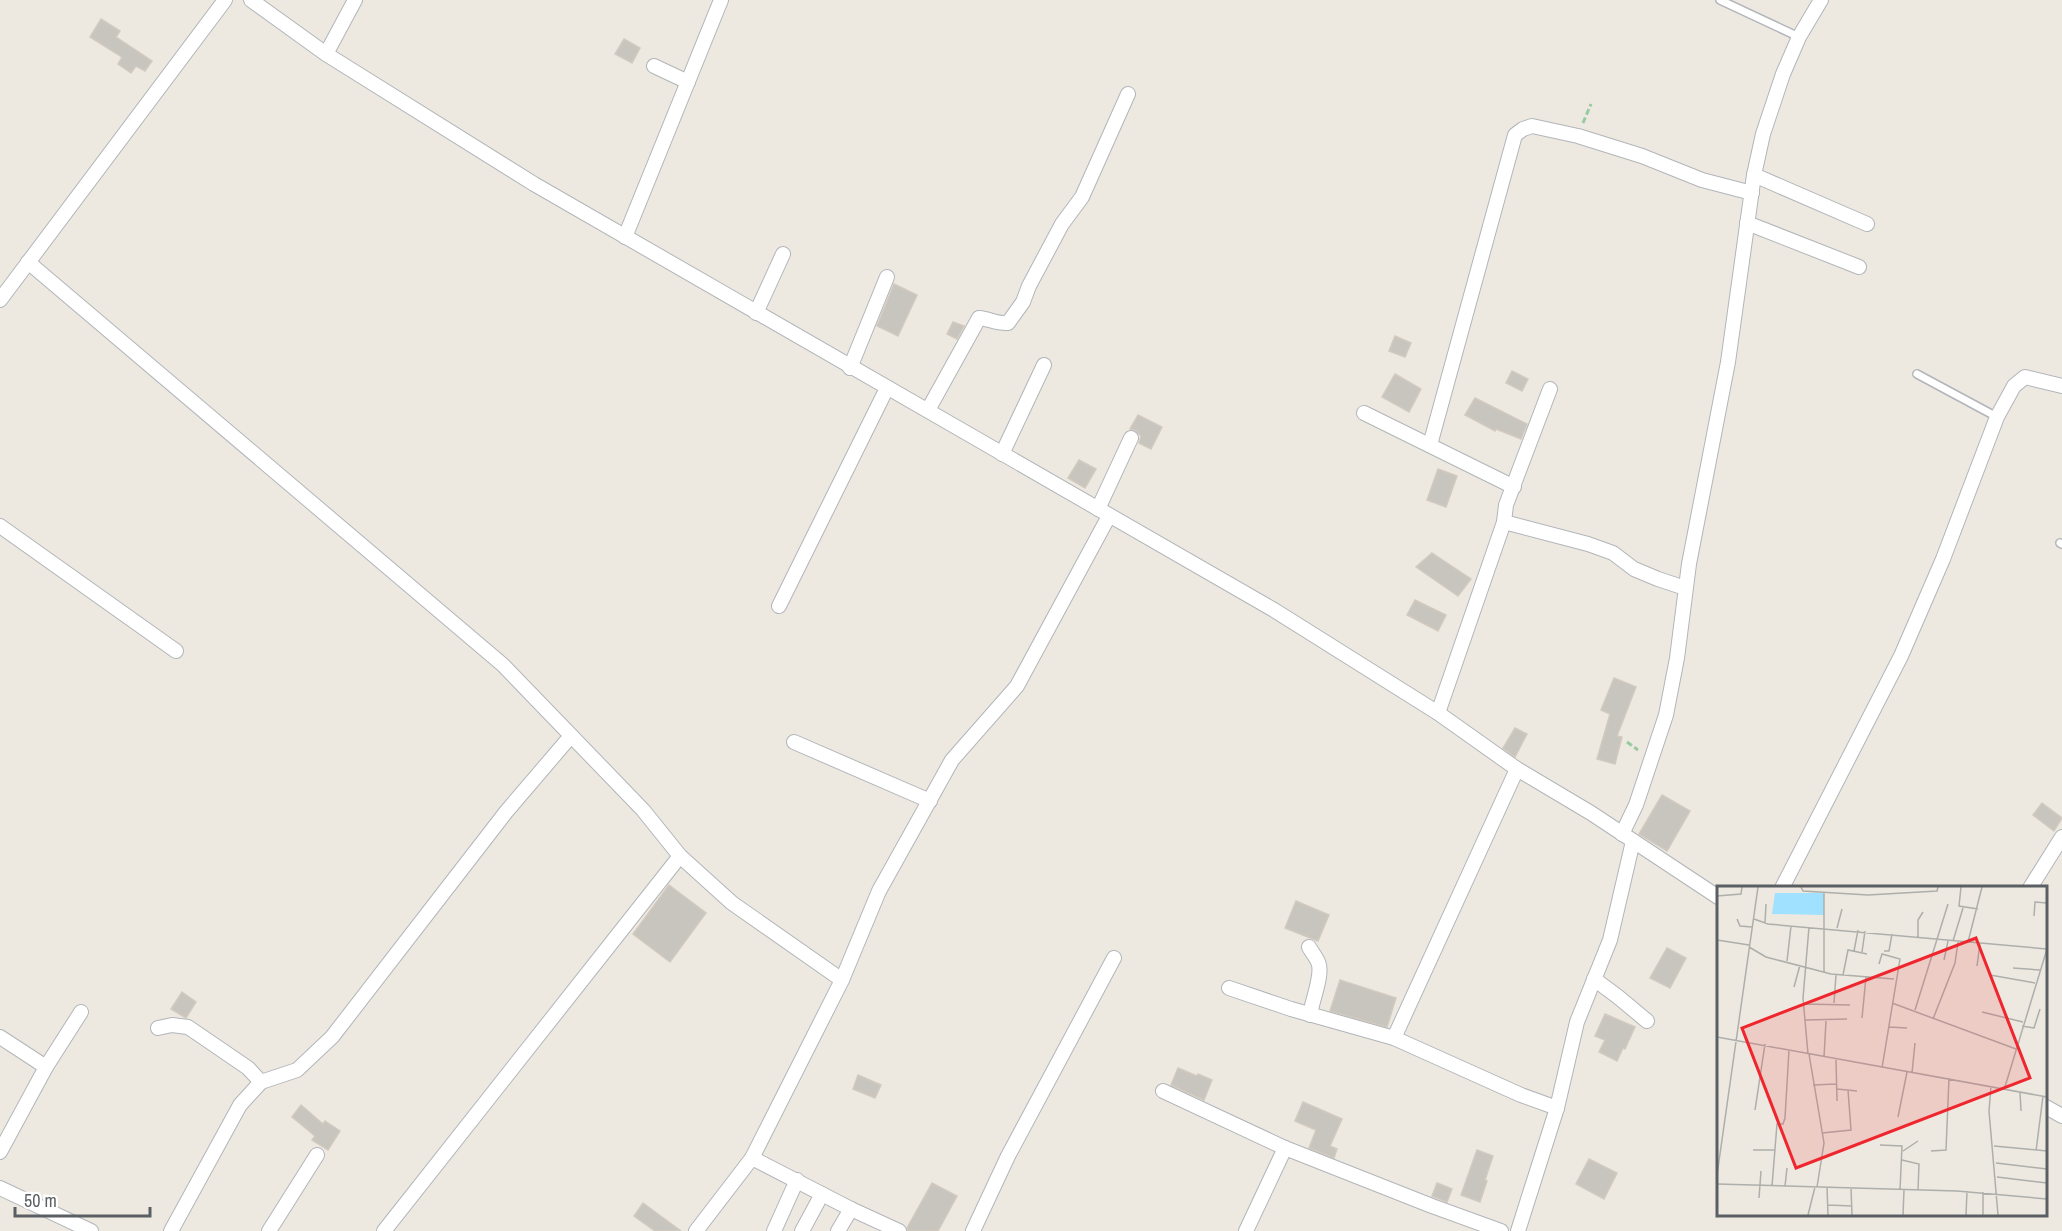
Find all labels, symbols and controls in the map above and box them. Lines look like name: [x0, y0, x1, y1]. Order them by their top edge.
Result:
inset map: [1717, 886, 2047, 1216]
scale bar: [15, 1180, 150, 1218]
text: 50 m: [24, 1188, 57, 1213]

